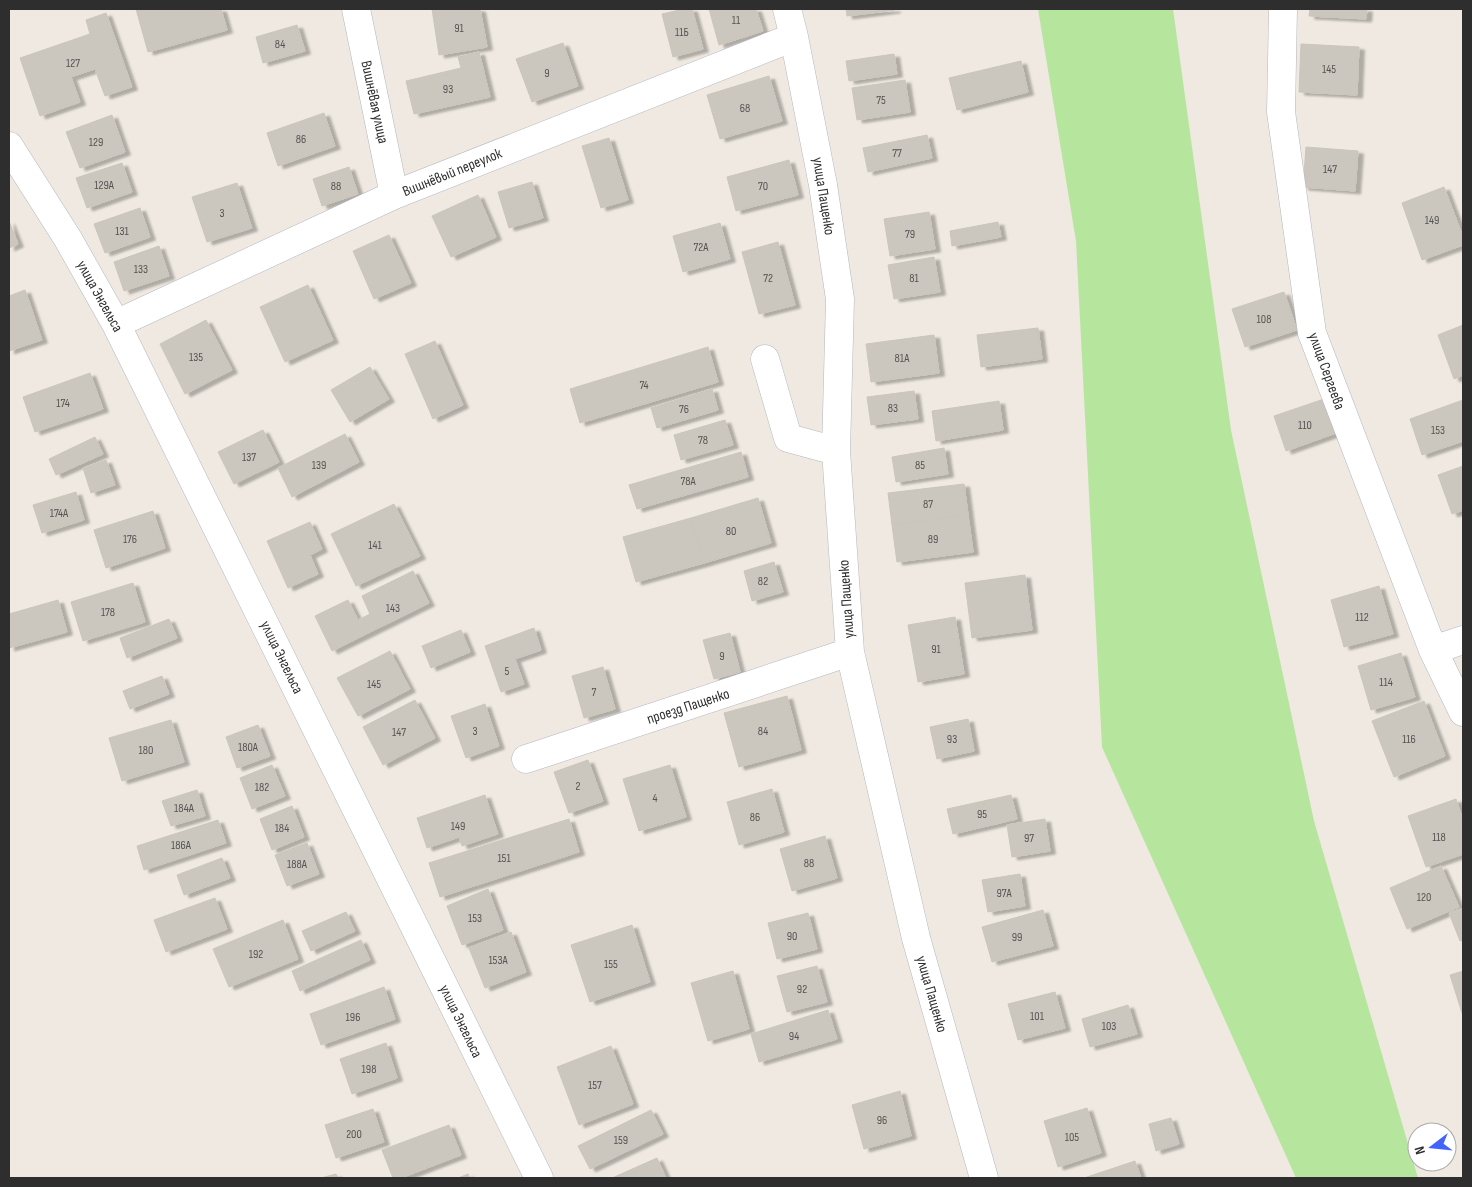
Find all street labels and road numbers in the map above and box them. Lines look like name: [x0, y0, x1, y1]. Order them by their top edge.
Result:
street label: Вишнёвая улица: [356, 59, 393, 146]
street label: Вишнёвый переулок: [400, 144, 505, 201]
street label: улица Пащенко: [808, 156, 839, 236]
street label: улица Энгельса: [72, 257, 127, 336]
street label: улица Сергеева: [1304, 330, 1349, 413]
street label: улица Пащенко: [834, 559, 859, 639]
street label: улица Энгельса: [256, 618, 307, 697]
street label: проезд Пащенко: [644, 684, 732, 729]
street label: улица Пащенко: [912, 954, 951, 1035]
street label: улица Энгельса: [435, 982, 486, 1061]

